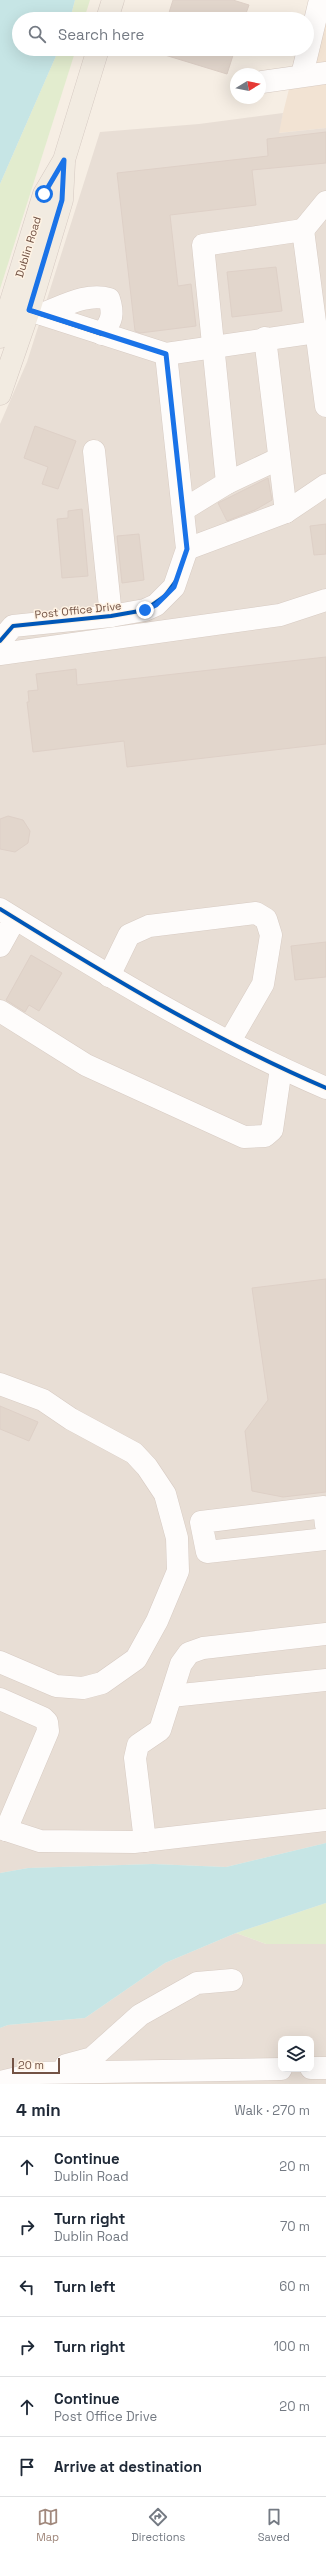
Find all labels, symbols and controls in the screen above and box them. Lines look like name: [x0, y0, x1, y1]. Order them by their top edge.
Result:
search box: [12, 12, 314, 56]
icon: search: [26, 23, 48, 45]
text: Search here: [58, 25, 144, 44]
north arrow: [230, 68, 266, 104]
route start: [35, 185, 53, 203]
street label: Dublin Road: [12, 215, 44, 279]
street label: Post Office Drive: [34, 598, 122, 622]
route end: [136, 601, 154, 619]
map controls: [278, 2036, 314, 2072]
button: layers: [278, 2036, 314, 2072]
scale bar: [12, 2056, 60, 2075]
text: 20 m: [18, 2058, 44, 2072]
text: 4 min: [16, 2099, 61, 2121]
text: Walk · 270 m: [234, 2102, 310, 2119]
text: Continue: [54, 2149, 120, 2168]
icon: ahead: [16, 2156, 38, 2178]
text: 20 m: [279, 2158, 310, 2175]
text: Dublin Road: [54, 2168, 129, 2185]
text: Turn right: [54, 2209, 125, 2228]
icon: right: [16, 2216, 38, 2238]
text: 70 m: [280, 2218, 310, 2235]
text: Dublin Road: [54, 2228, 129, 2245]
icon: left: [16, 2276, 38, 2298]
text: Turn left: [54, 2277, 116, 2296]
text: 60 m: [279, 2278, 310, 2295]
icon: right: [16, 2336, 38, 2358]
text: Turn right: [54, 2337, 125, 2356]
text: 100 m: [273, 2338, 310, 2355]
text: Continue: [54, 2389, 120, 2408]
icon: ahead: [16, 2396, 38, 2418]
text: 20 m: [279, 2398, 310, 2415]
text: Post Office Drive: [54, 2408, 157, 2425]
icon: arrive: [16, 2456, 38, 2478]
text: Arrive at destination: [54, 2457, 202, 2476]
tab: Map: [36, 2506, 59, 2544]
tab: Directions: [131, 2506, 185, 2544]
tab: Saved: [258, 2506, 290, 2544]

